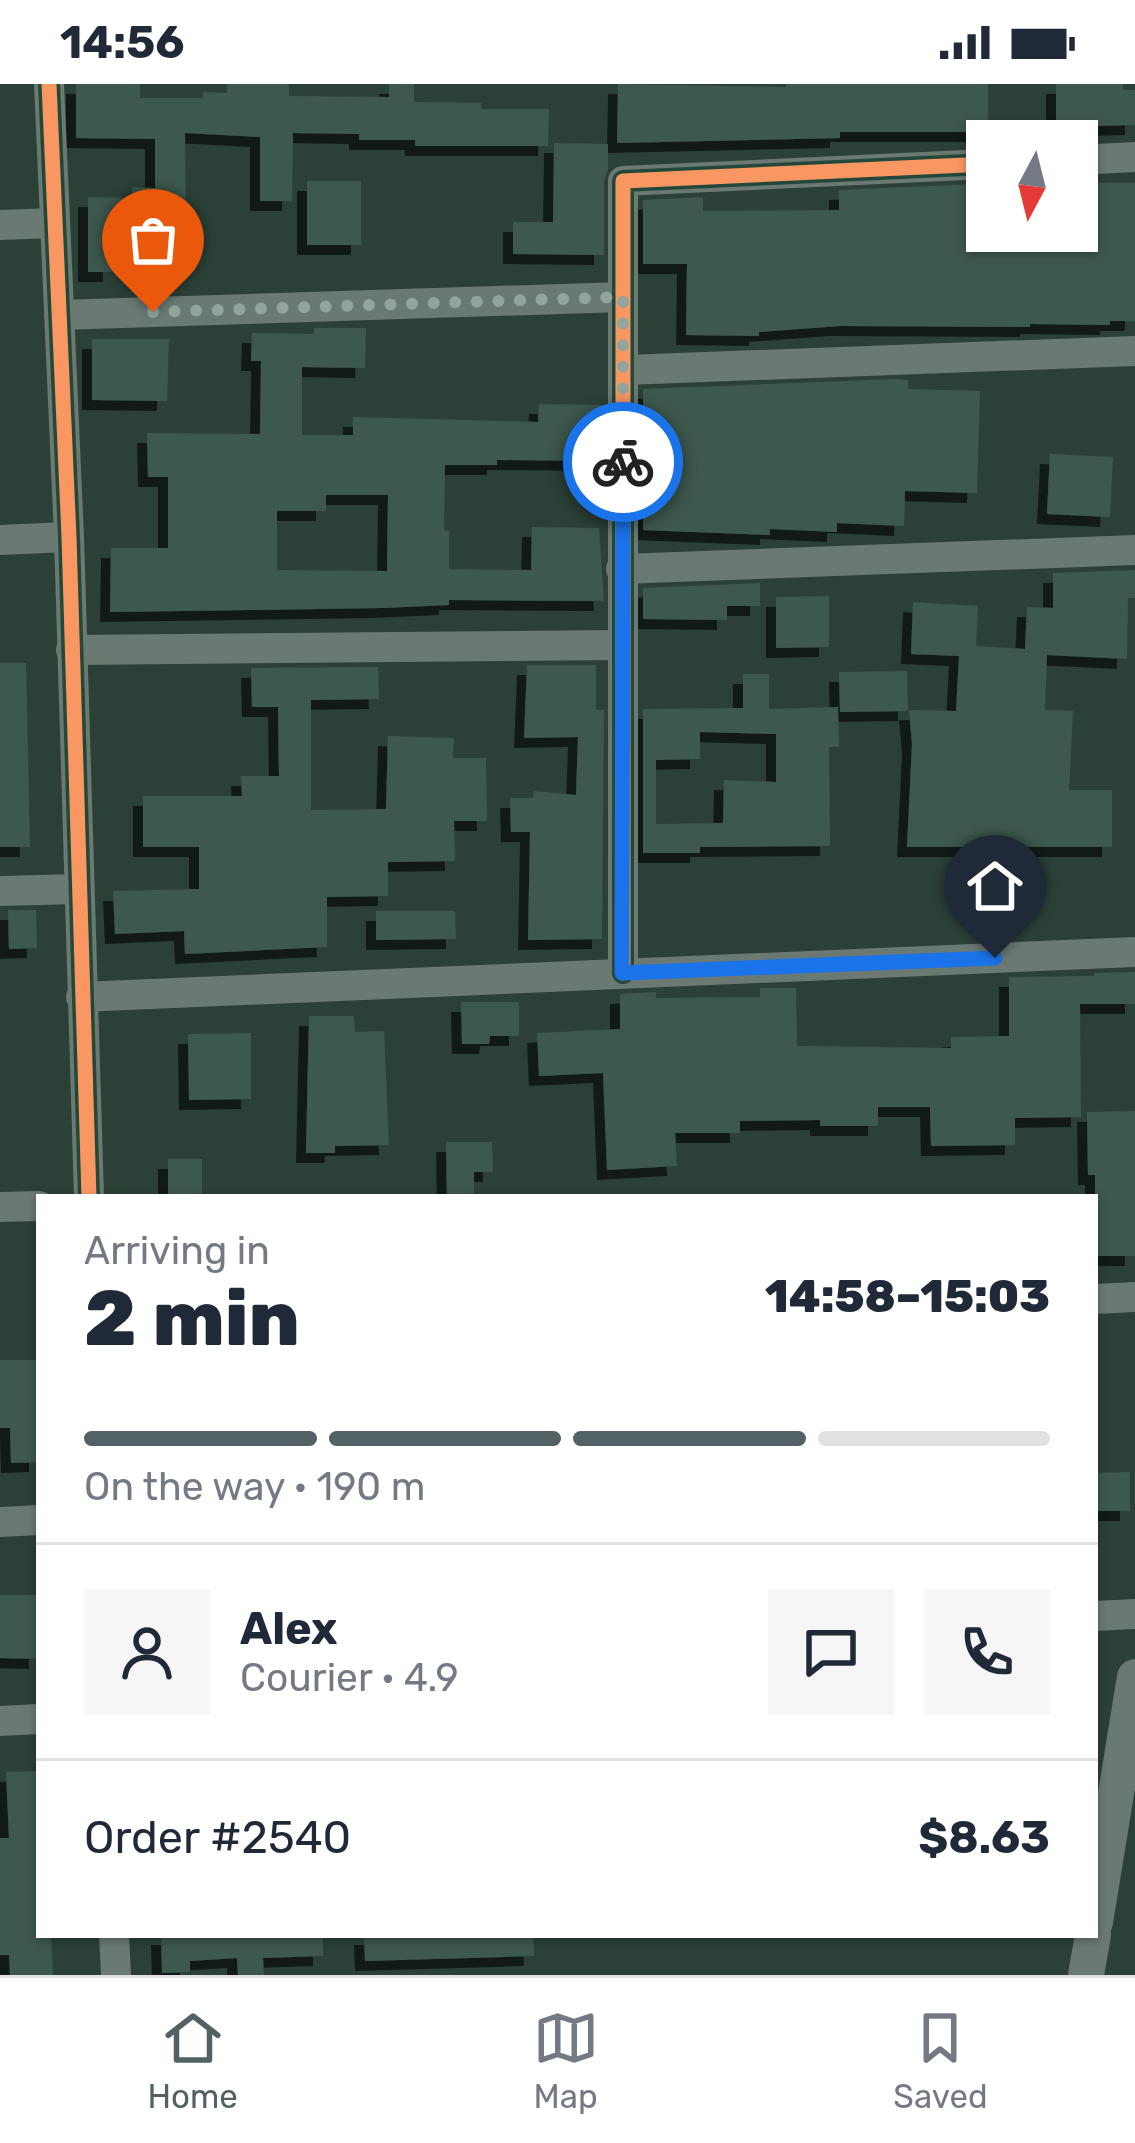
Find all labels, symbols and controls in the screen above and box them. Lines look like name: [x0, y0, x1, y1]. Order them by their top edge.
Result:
text: 14:56: [60, 16, 185, 69]
north arrow: [966, 120, 1098, 252]
map controls: [966, 120, 1098, 252]
pin: [102, 189, 204, 312]
icon: bag: [120, 207, 186, 273]
courier: [563, 402, 683, 522]
icon: bike: [590, 429, 656, 495]
pin: [944, 835, 1046, 958]
icon: home: [962, 853, 1028, 919]
text: Arriving in: [84, 1228, 270, 1274]
text: 14:58–15:03: [765, 1270, 1050, 1323]
text: 2 min: [84, 1272, 300, 1365]
text: On the way · 190 m: [84, 1464, 425, 1510]
button: person: [84, 1589, 210, 1715]
button: chat: [768, 1589, 894, 1715]
button: phone: [924, 1589, 1050, 1715]
text: Alex: [240, 1602, 338, 1655]
text: Courier · 4.9: [240, 1655, 459, 1701]
text: Order #2540: [84, 1811, 351, 1864]
text: $8.63: [918, 1811, 1050, 1864]
tab: Home: [147, 2005, 238, 2116]
tab: Map: [533, 2005, 599, 2116]
tab: Saved: [893, 2005, 988, 2116]

